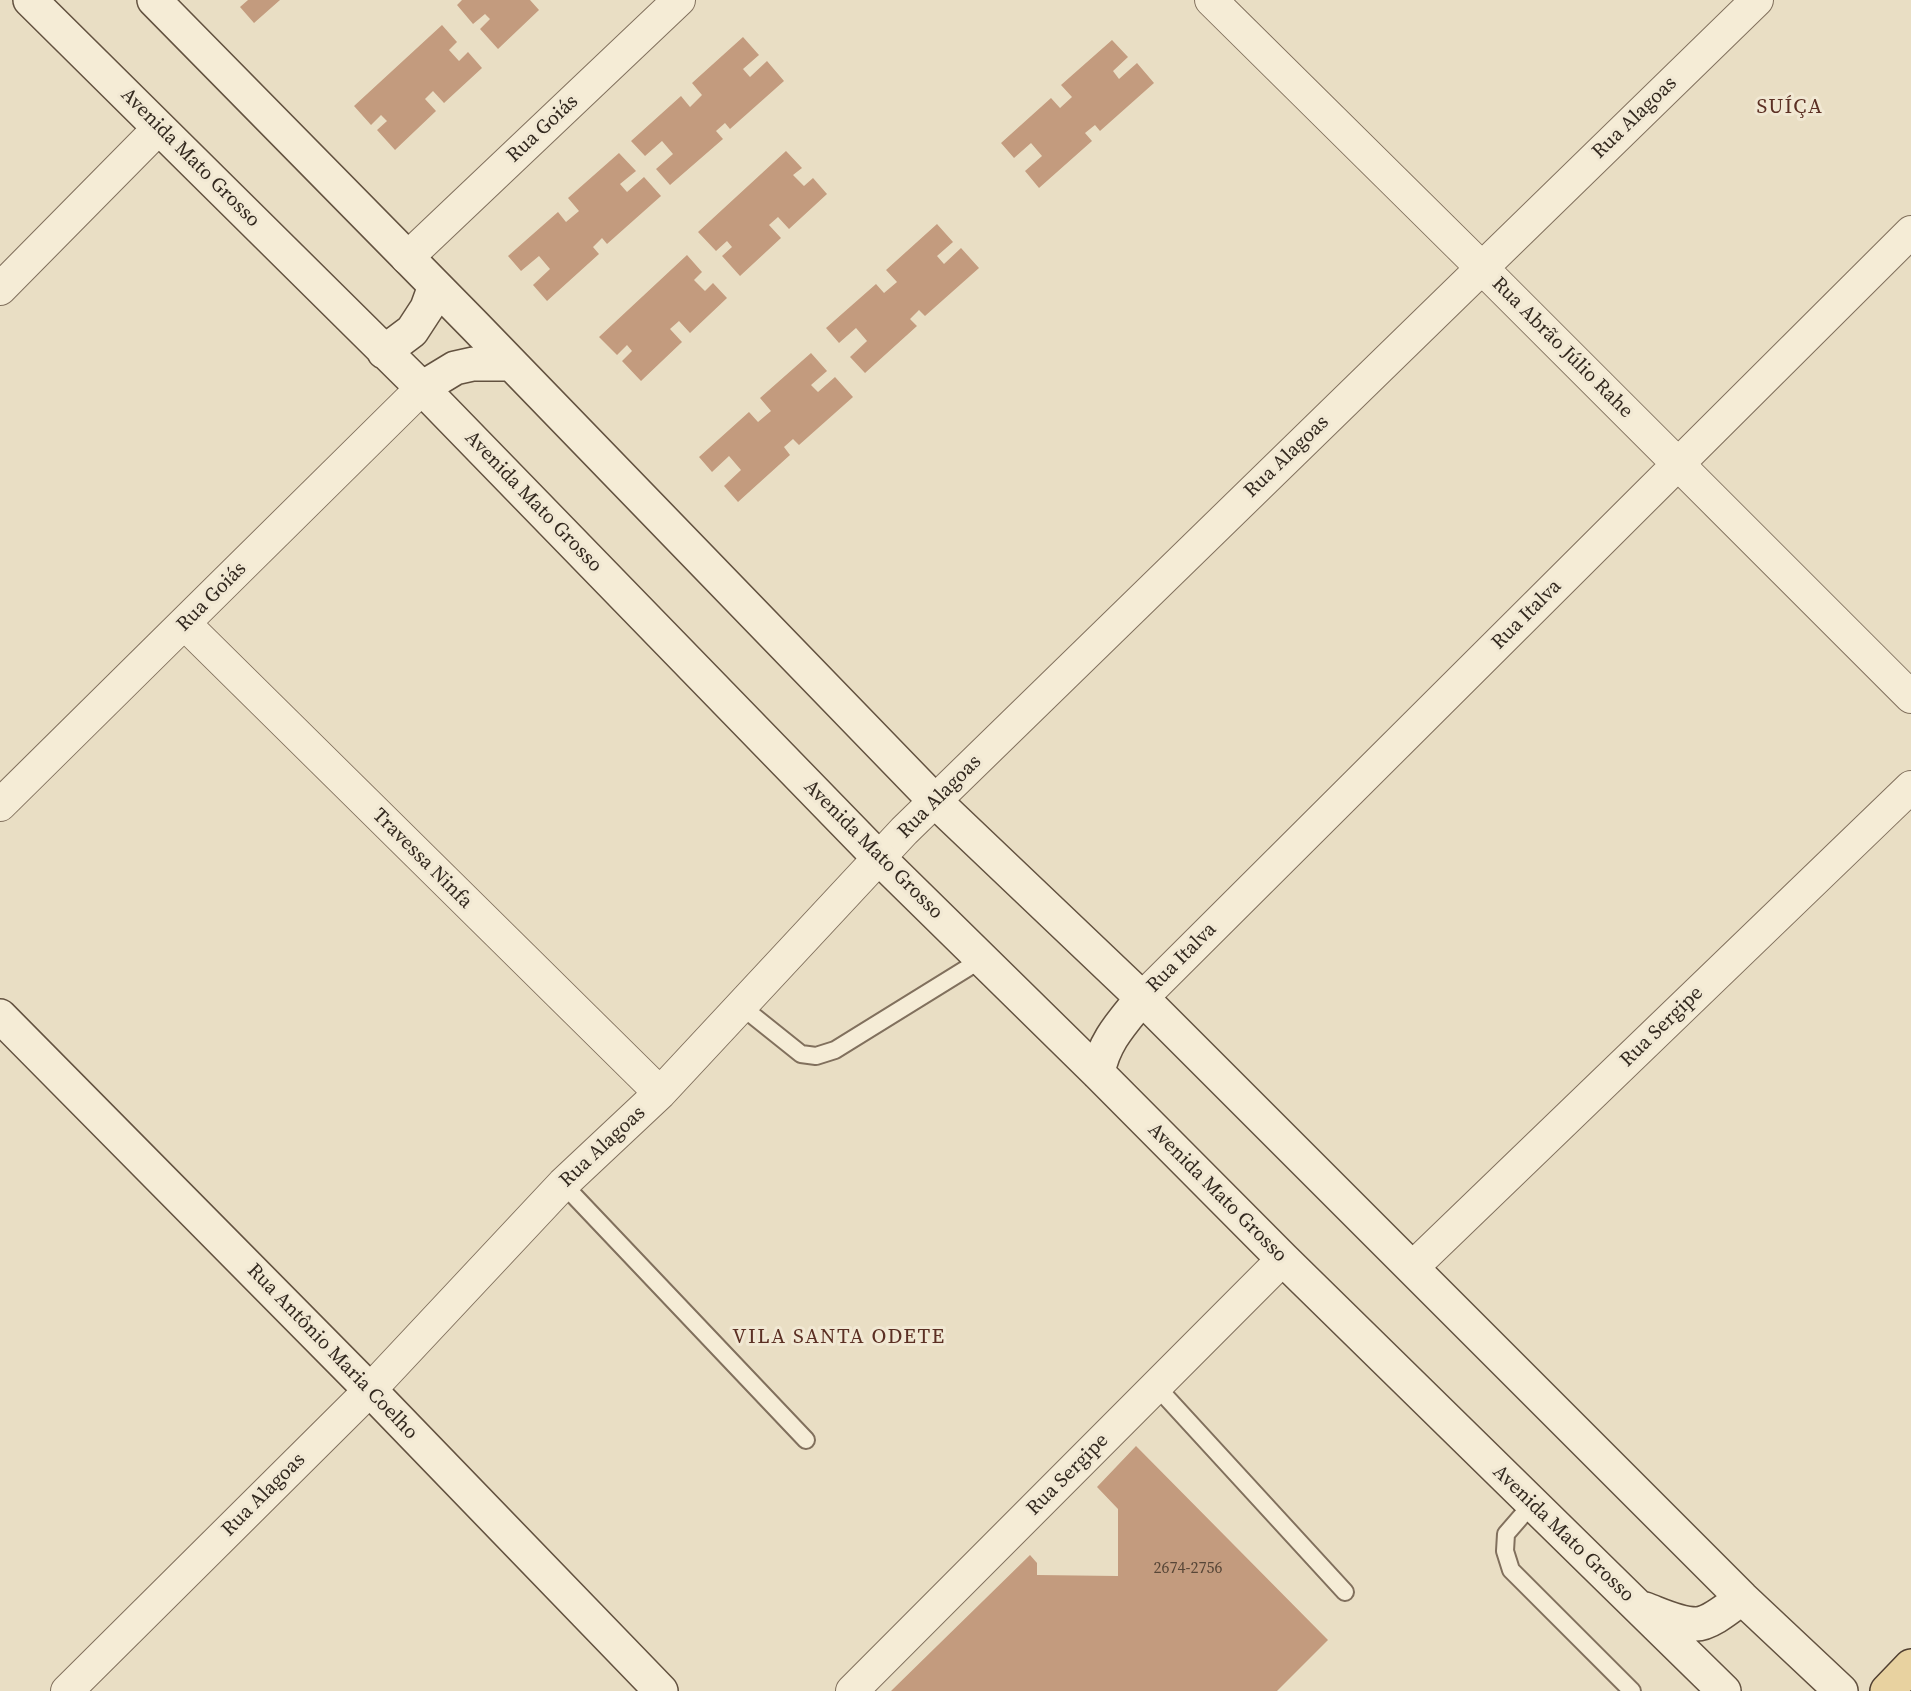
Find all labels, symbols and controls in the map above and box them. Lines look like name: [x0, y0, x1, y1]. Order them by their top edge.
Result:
street label: Rua Alagoas: [1588, 72, 1682, 164]
street label: Avenida Mato Grosso: [115, 83, 265, 233]
street label: Rua Goiás: [502, 90, 584, 168]
district label: SUÍÇA: [1757, 95, 1823, 121]
street label: Rua Abrão Júlio Rahe: [1486, 272, 1638, 424]
street label: Rua Alagoas: [1240, 411, 1334, 503]
street label: Avenida Mato Grosso: [459, 426, 607, 578]
street label: Rua Goiás: [172, 557, 252, 637]
street label: Rua Italva: [1487, 575, 1567, 655]
street label: Rua Alagoas: [893, 750, 987, 844]
street label: Avenida Mato Grosso: [798, 775, 948, 925]
street label: Travessa Ninfa: [367, 804, 477, 914]
street label: Rua Italva: [1142, 918, 1222, 998]
street label: Rua Sergipe: [1616, 982, 1708, 1072]
street label: Rua Alagoas: [555, 1101, 651, 1193]
street label: Avenida Mato Grosso: [1142, 1118, 1292, 1268]
street label: Rua Antônio Maria Coelho: [242, 1259, 422, 1445]
district label: VILA SANTA ODETE: [732, 1325, 946, 1351]
street label: Rua Sergipe: [1022, 1429, 1114, 1521]
street label: Rua Alagoas: [217, 1448, 311, 1542]
street label: Avenida Mato Grosso: [1487, 1460, 1639, 1608]
house number: 2674-2756: [1154, 1559, 1222, 1579]

